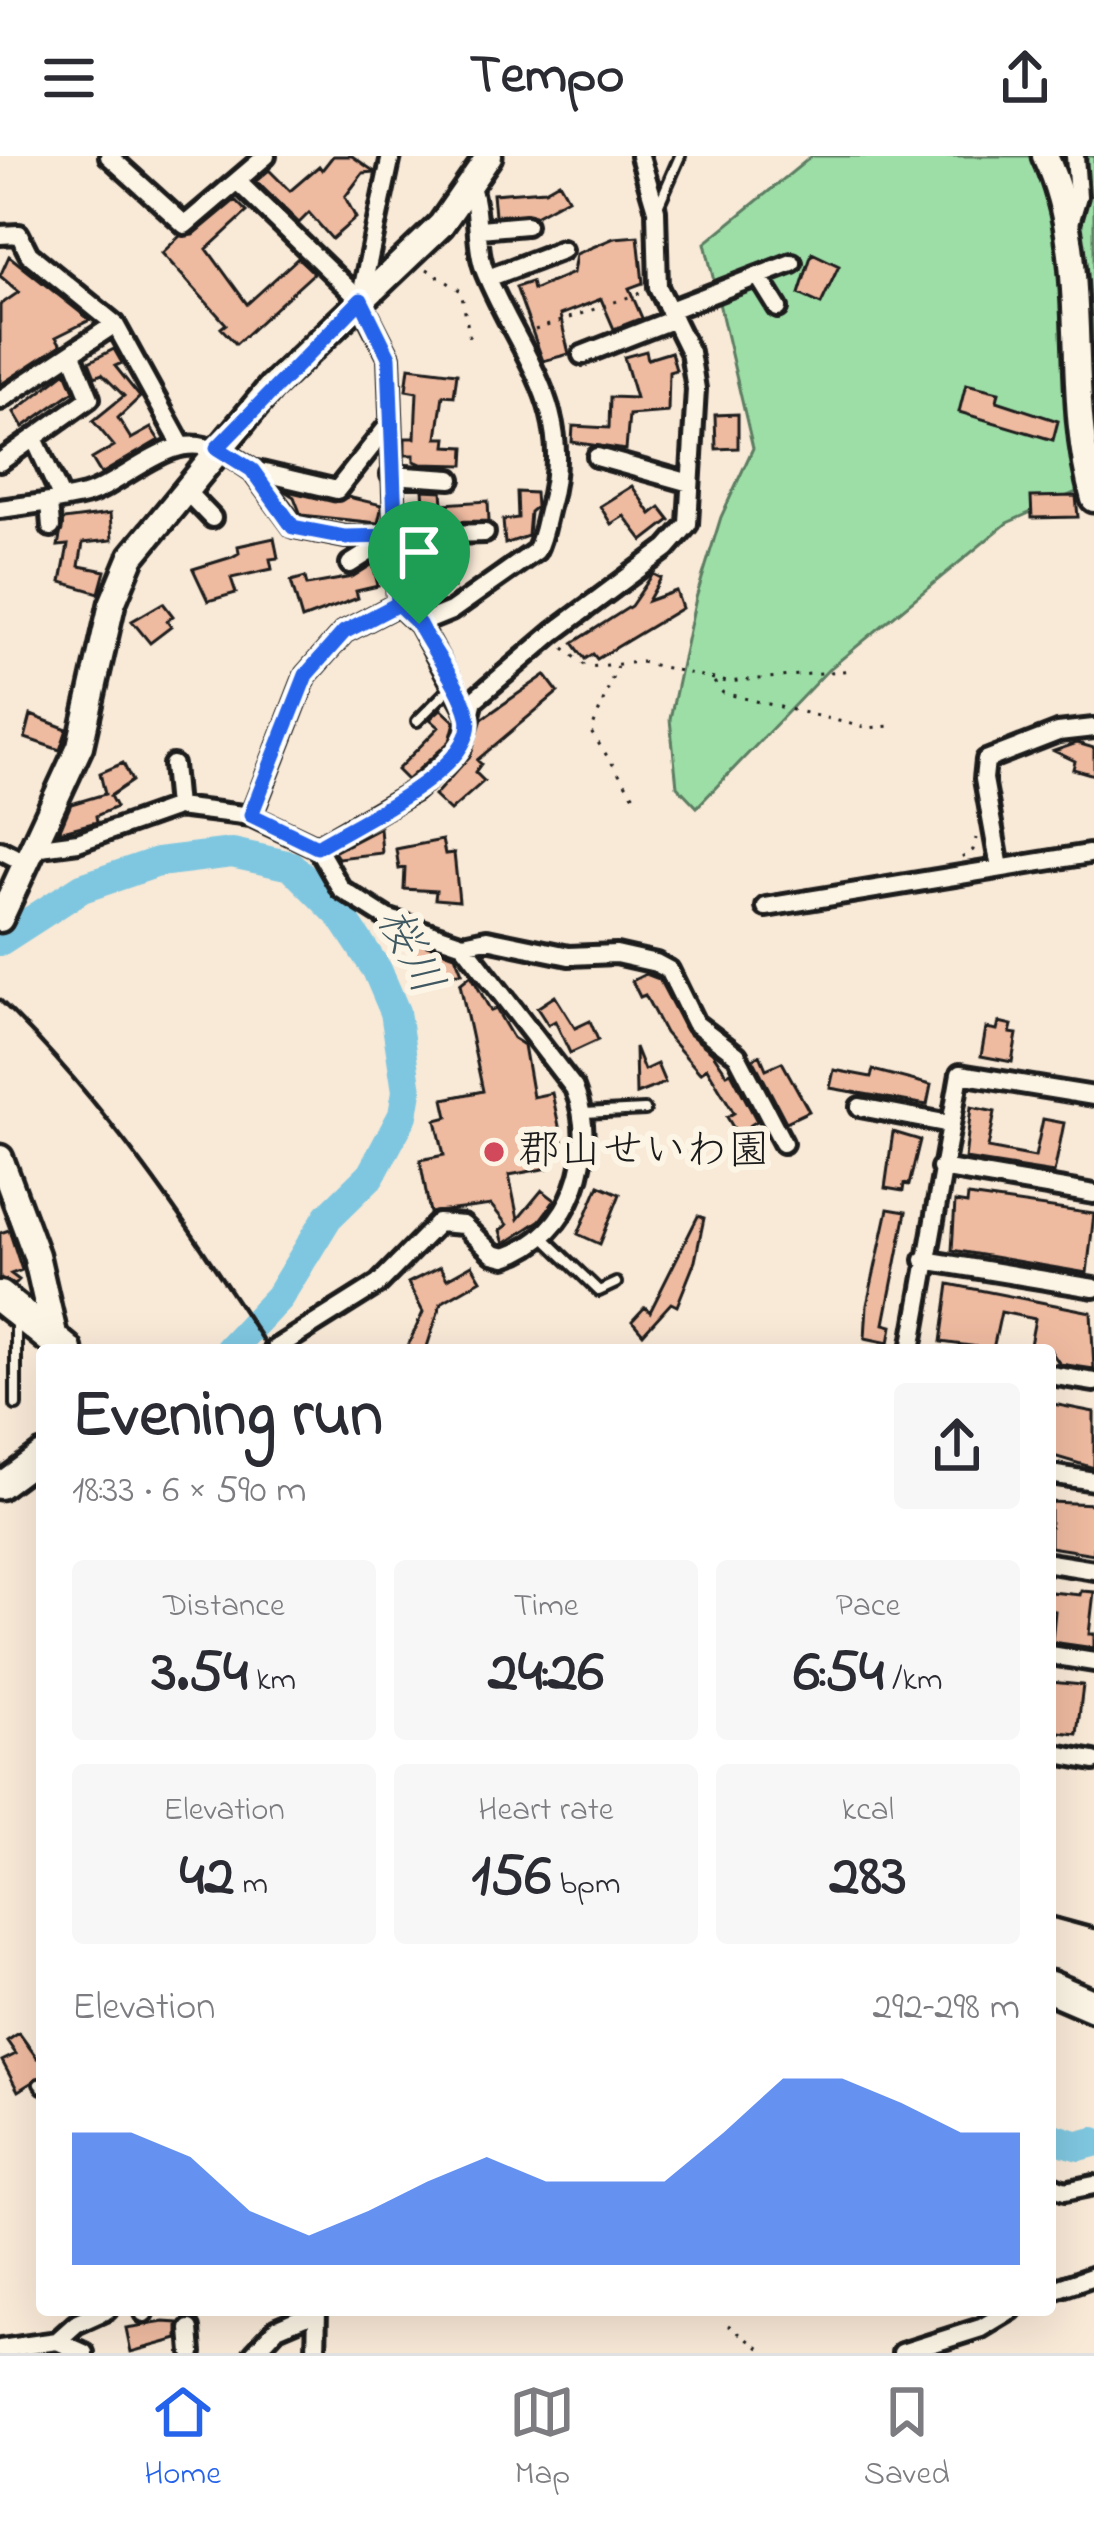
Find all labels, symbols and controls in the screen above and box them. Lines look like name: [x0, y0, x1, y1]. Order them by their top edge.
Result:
text: Tempo: [470, 39, 624, 117]
icon: menu: [36, 45, 102, 111]
icon: share: [992, 45, 1058, 111]
pin: [368, 501, 470, 624]
icon: arrive: [386, 519, 452, 585]
water label: 桜川: [358, 897, 458, 1007]
place label: 郡山せいわ園: [518, 1122, 770, 1183]
marker: 郡山せいわ園: [481, 1139, 507, 1165]
text: Evening run: [72, 1370, 383, 1466]
button: share: [894, 1383, 1020, 1509]
text: 18:33 · 6 × 590 m: [72, 1463, 307, 1520]
text: Distance: [163, 1583, 285, 1631]
text: Time: [513, 1583, 579, 1631]
text: Pace: [836, 1583, 900, 1631]
text: 3.54: [152, 1631, 248, 1718]
text: 24:26: [488, 1631, 604, 1718]
text: 6:54: [793, 1631, 884, 1718]
text: km: [248, 1657, 296, 1705]
text: /km: [884, 1657, 943, 1705]
text: Elevation: [163, 1787, 285, 1835]
text: Heart rate: [478, 1787, 614, 1835]
text: kcal: [842, 1787, 894, 1835]
text: 42: [180, 1835, 234, 1922]
text: 156: [471, 1835, 551, 1922]
text: 283: [829, 1835, 907, 1922]
text: m: [234, 1861, 268, 1909]
text: bpm: [551, 1861, 621, 1909]
text: Elevation: [72, 1980, 215, 2037]
text: 292–298 m: [873, 1980, 1020, 2037]
tab: Home: [144, 2379, 221, 2499]
tab: Map: [509, 2379, 575, 2499]
tab: Saved: [864, 2379, 950, 2499]

